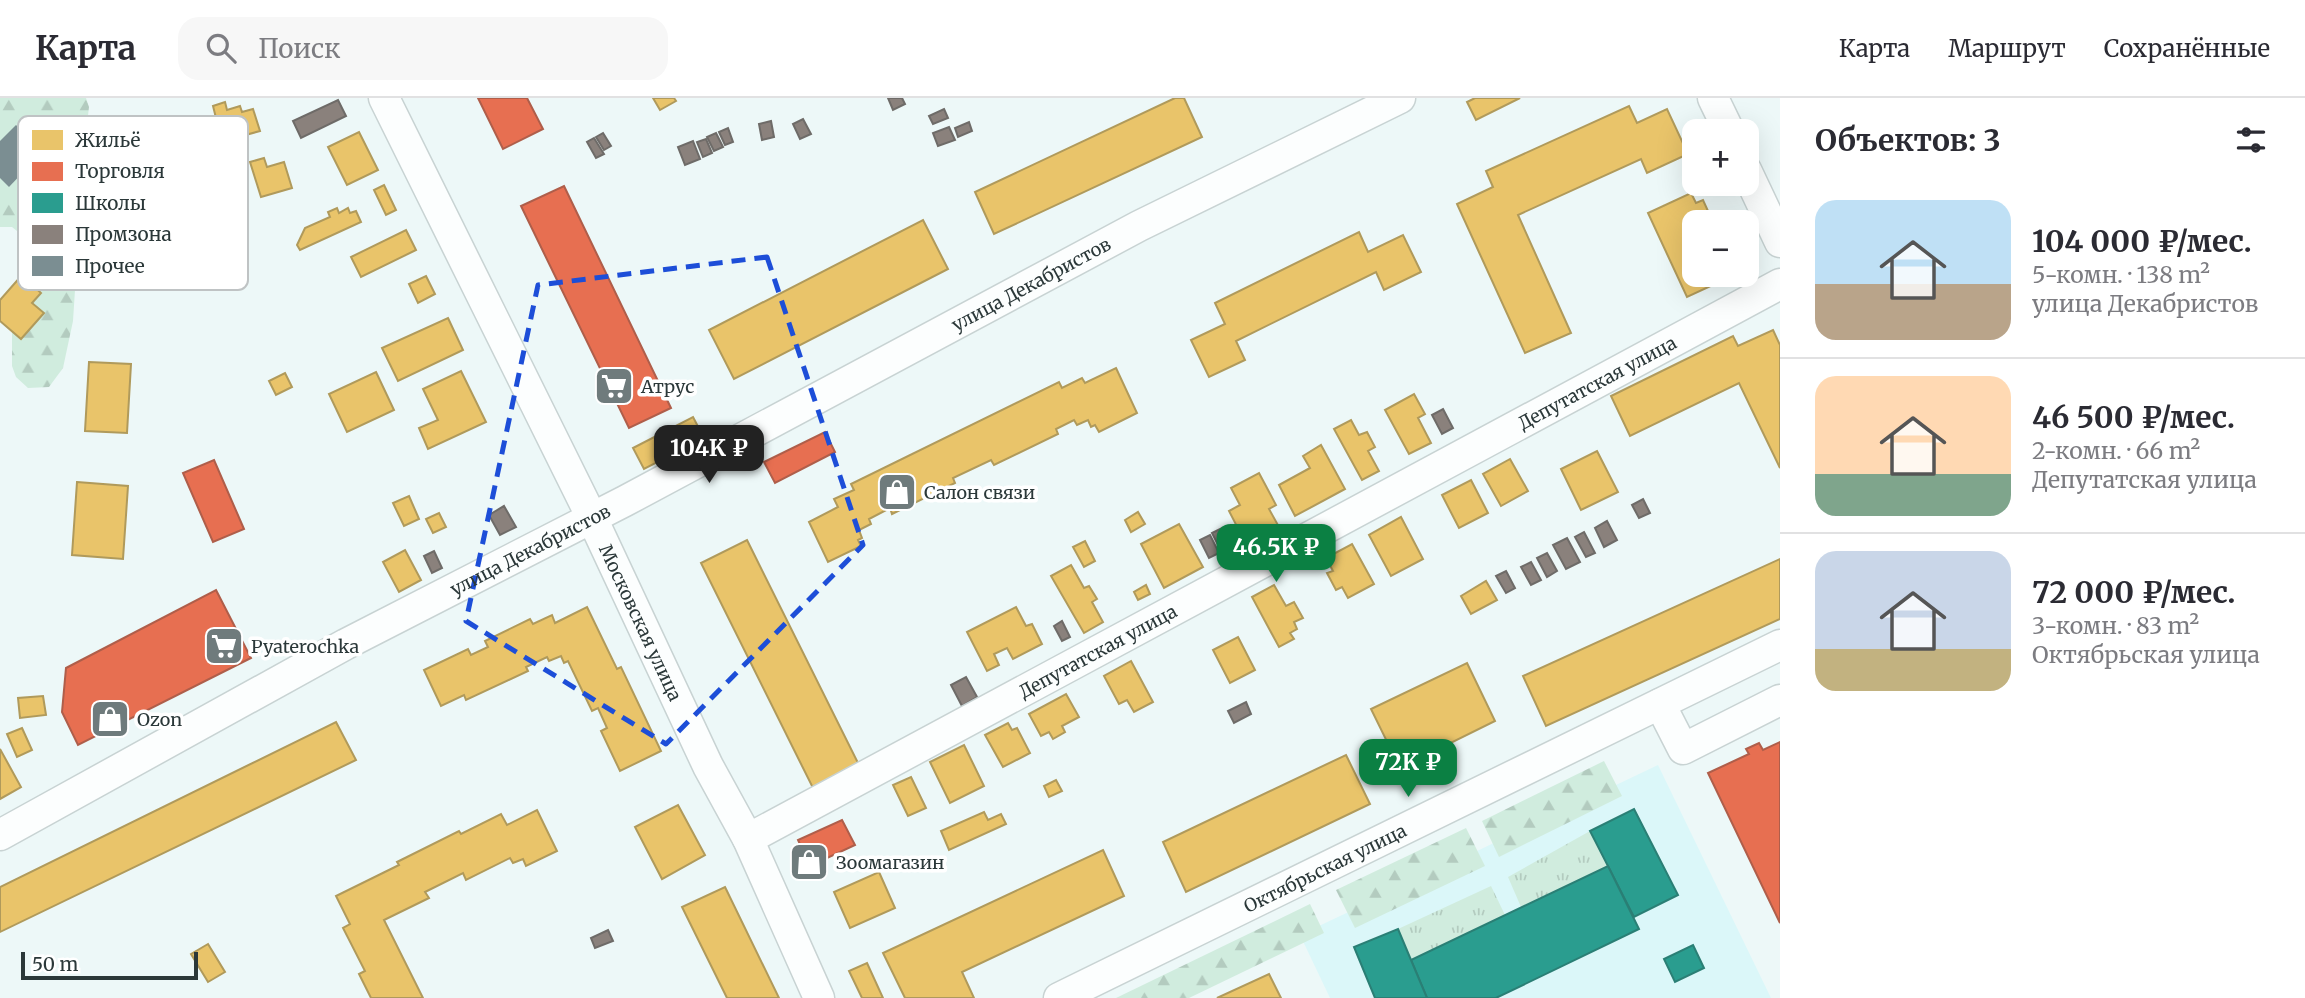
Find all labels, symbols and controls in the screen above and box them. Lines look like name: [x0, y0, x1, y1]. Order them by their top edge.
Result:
search box: [178, 17, 668, 80]
text: Карта: [35, 28, 136, 69]
icon: search: [202, 29, 240, 67]
text: Поиск: [258, 32, 341, 65]
text: Карта: [1839, 33, 1910, 64]
text: Маршрут: [1948, 33, 2066, 64]
text: Сохранённые: [2104, 33, 2270, 64]
legend: [18, 116, 248, 290]
map controls: [1682, 119, 1759, 287]
button: +: [1682, 119, 1759, 196]
text: Объектов: 3: [1815, 121, 2001, 159]
icon: filters: [2232, 121, 2270, 159]
text: Жильё: [75, 128, 140, 152]
text: Торговля: [75, 159, 165, 183]
text: Школы: [75, 191, 146, 215]
button: −: [1682, 210, 1759, 287]
text: Промзона: [75, 222, 172, 246]
text: 104 000 ₽/мес.: [2032, 222, 2252, 260]
icon: home: [1871, 228, 1955, 312]
street label: улица Декабристов: [947, 232, 1115, 336]
text: Прочее: [75, 254, 145, 278]
text: 5-комн. · 138 m²: [2032, 260, 2210, 289]
text: улица Декабристов: [2032, 289, 2258, 318]
street label: Депутатская улица: [1514, 330, 1680, 434]
supermarket icon: Атрус: [593, 365, 635, 407]
place label: Атрус: [640, 375, 694, 398]
text: 46 500 ₽/мес.: [2032, 398, 2235, 436]
icon: home: [1871, 404, 1955, 488]
pin: 104K ₽: [652, 426, 766, 485]
text: 104K ₽: [670, 433, 748, 462]
text: 2-комн. · 66 m²: [2032, 436, 2200, 465]
text: Депутатская улица: [2032, 465, 2257, 494]
shop icon: Салон связи: [876, 471, 918, 513]
place label: Салон связи: [924, 481, 1035, 504]
street label: улица Декабристов: [446, 499, 614, 600]
pin: 46.5K ₽: [1211, 524, 1341, 584]
text: 46.5K ₽: [1233, 532, 1319, 561]
street label: Московская улица: [594, 540, 688, 705]
text: 72 000 ₽/мес.: [2032, 573, 2236, 611]
icon: home: [1871, 579, 1955, 663]
street label: Депутатская улица: [1015, 599, 1181, 703]
text: 3-комн. · 83 m²: [2032, 611, 2199, 640]
supermarket icon: Pyaterochka: [203, 625, 245, 667]
place label: Pyaterochka: [251, 635, 360, 658]
text: Октябрьская улица: [2032, 640, 2260, 669]
shop icon: Ozon: [89, 698, 131, 740]
place label: Ozon: [137, 708, 182, 731]
pin: 72K ₽: [1359, 740, 1457, 799]
text: 72K ₽: [1375, 747, 1441, 776]
street label: Октябрьская улица: [1240, 818, 1410, 917]
shop icon: Зоомагазин: [788, 841, 830, 883]
place label: Зоомагазин: [836, 851, 945, 874]
scale bar: [21, 949, 198, 981]
text: 50 m: [32, 952, 78, 976]

